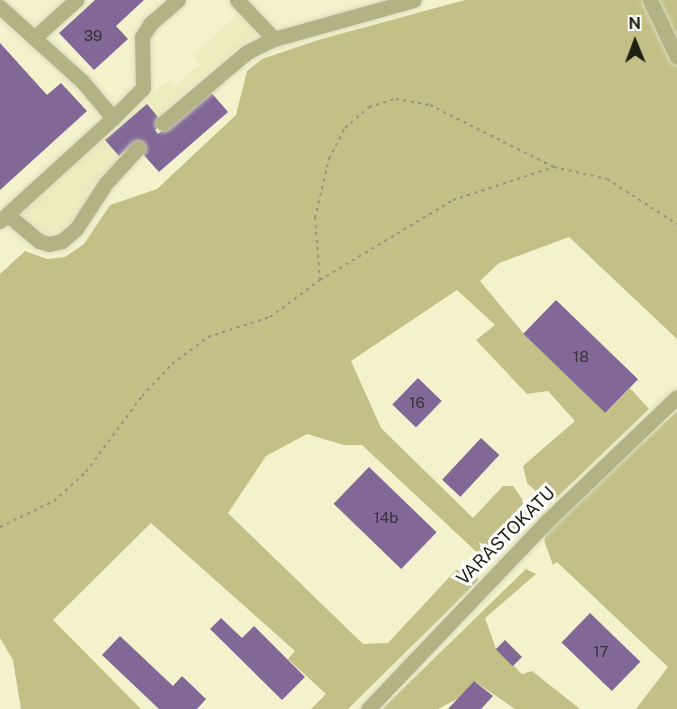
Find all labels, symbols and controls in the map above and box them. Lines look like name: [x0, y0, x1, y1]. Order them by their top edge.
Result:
north arrow: [605, 12, 665, 72]
text: N: [628, 14, 641, 33]
house number: 39: [84, 27, 102, 45]
house number: 18: [573, 348, 589, 366]
house number: 16: [409, 394, 425, 412]
street label: VARASTOKATU: [452, 482, 560, 590]
house number: 14b: [374, 509, 398, 527]
house number: 17: [593, 643, 609, 661]

